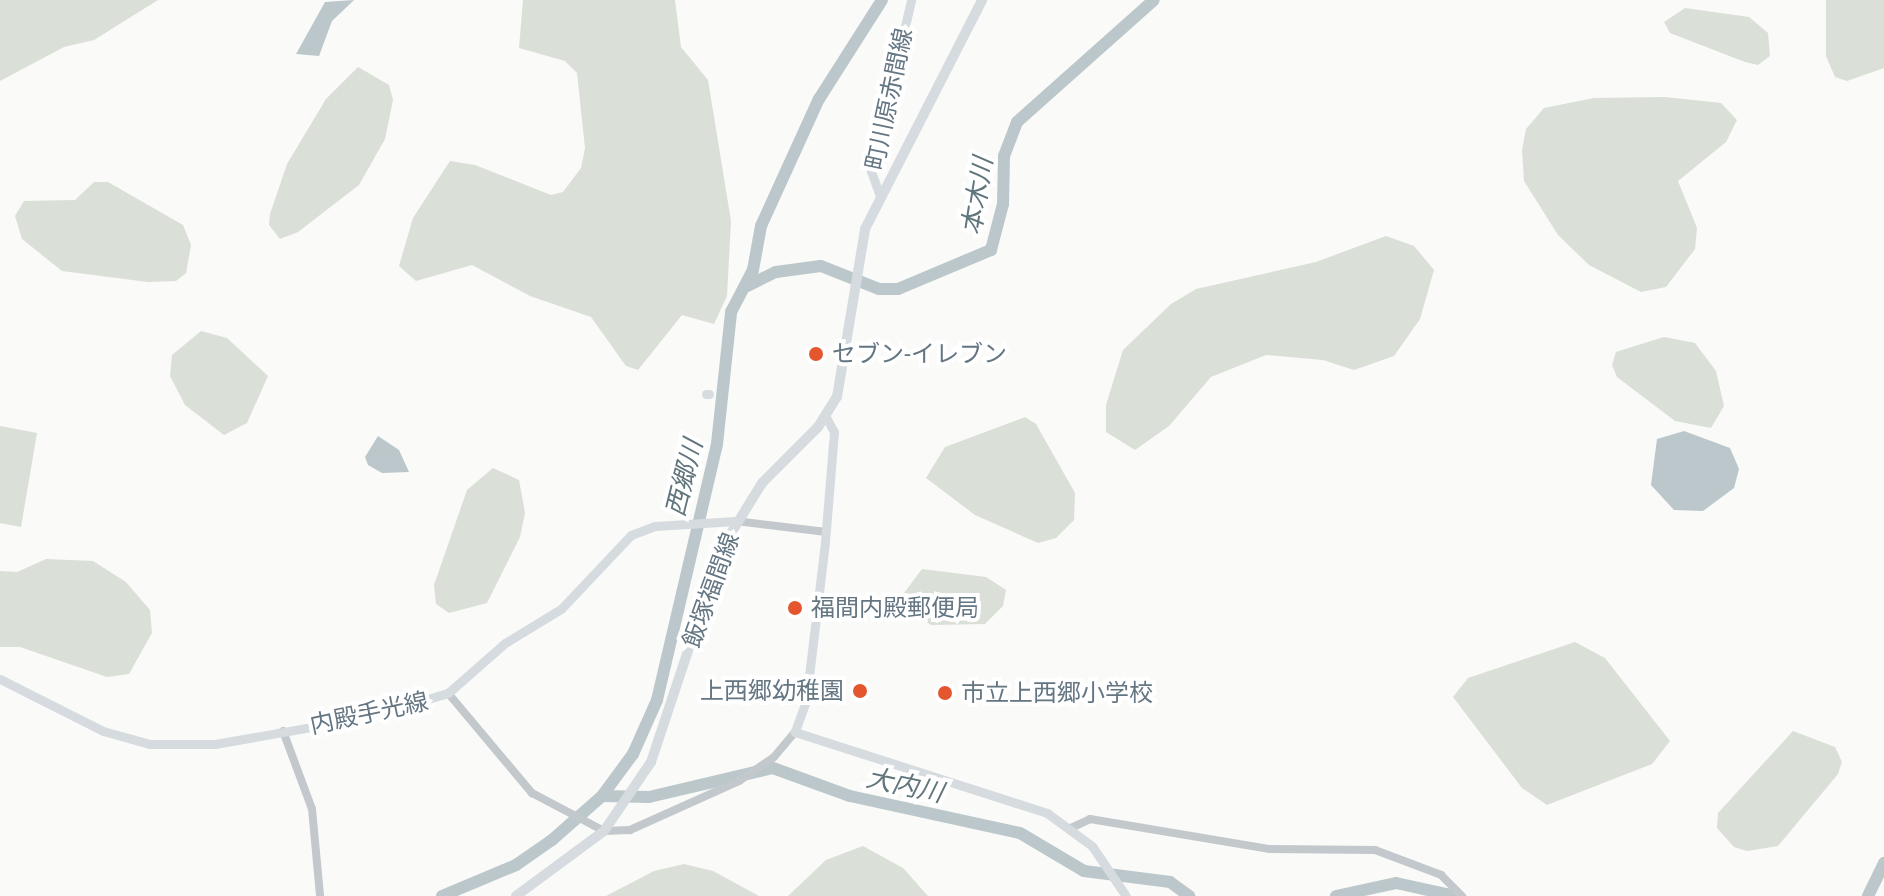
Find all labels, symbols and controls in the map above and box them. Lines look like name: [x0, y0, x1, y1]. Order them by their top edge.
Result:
street label: 町川原赤間線: [860, 26, 918, 172]
water label: 本木川: [955, 155, 999, 237]
place label: セブン-イレブン: [832, 340, 1007, 368]
marker: セブン-イレブン: [807, 345, 825, 363]
water label: 西郷川: [659, 436, 709, 520]
street label: 飯塚福間線: [677, 529, 745, 651]
place label: 福間内殿郵便局: [811, 594, 979, 622]
marker: 福間内殿郵便局: [786, 599, 804, 617]
place label: 上西郷幼稚園: [700, 677, 844, 705]
place label: 市立上西郷小学校: [961, 679, 1153, 707]
marker: 上西郷幼稚園: [851, 682, 869, 700]
marker: 市立上西郷小学校: [936, 684, 954, 702]
street label: 内殿手光線: [307, 686, 431, 740]
water label: 大内川: [864, 762, 946, 808]

